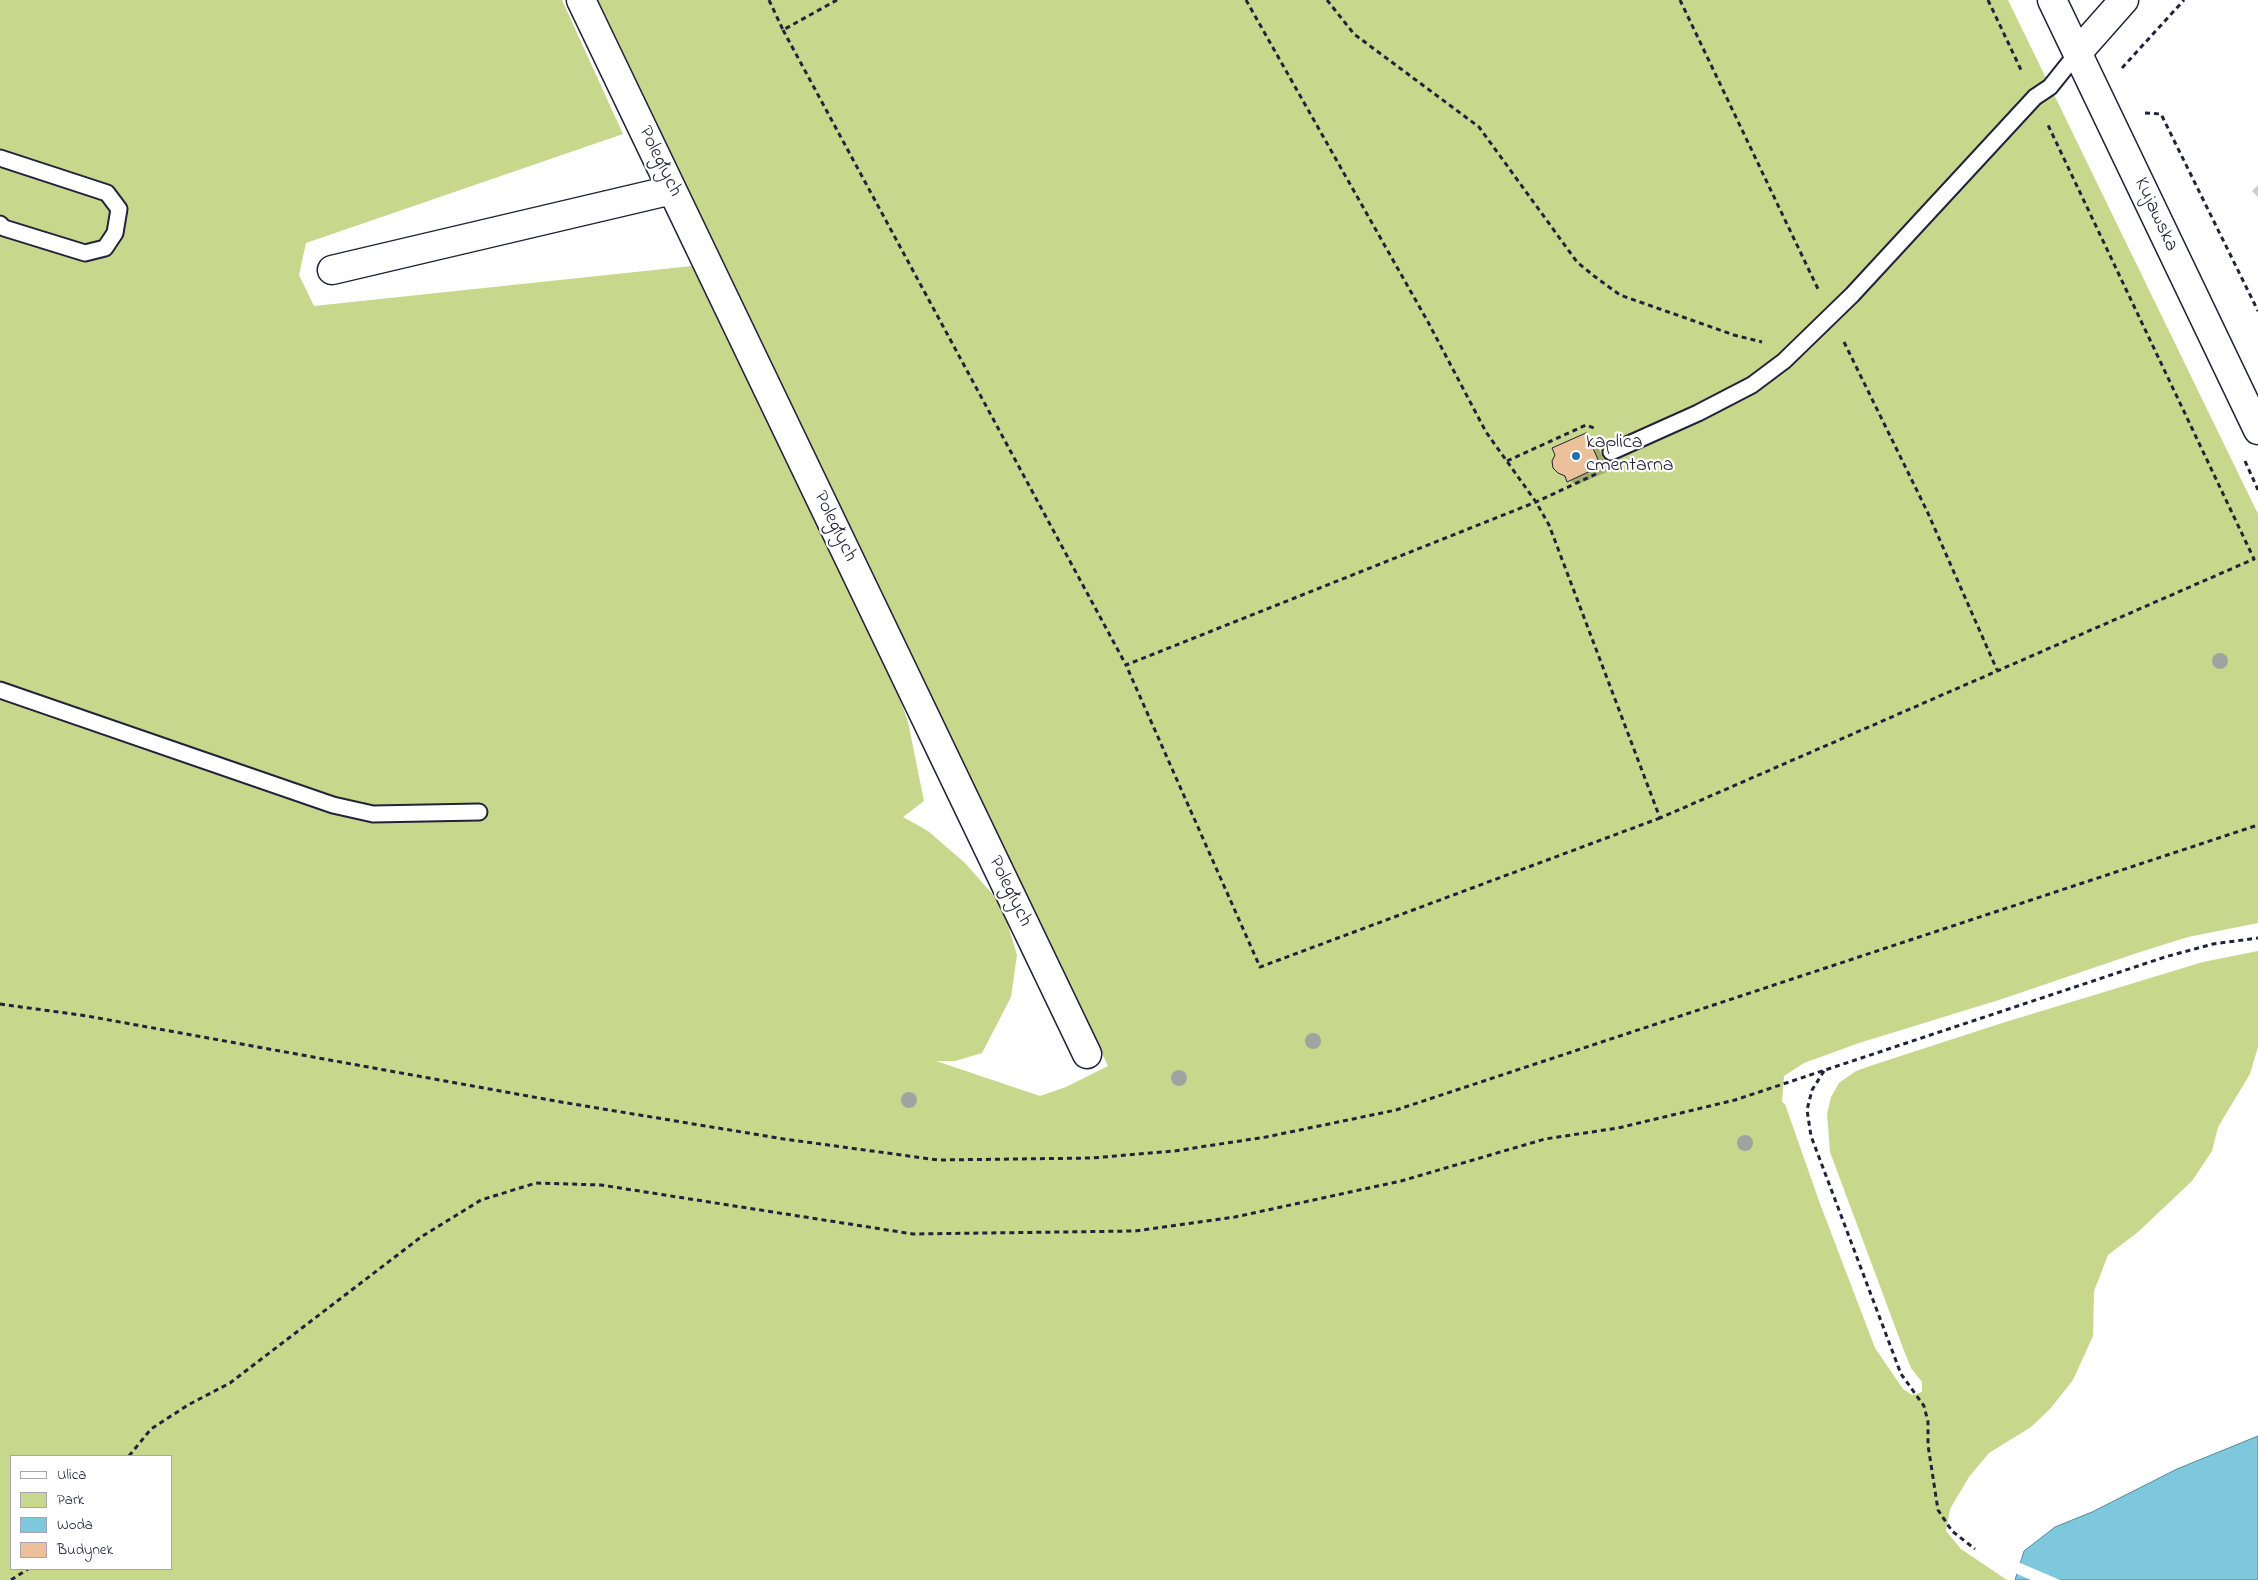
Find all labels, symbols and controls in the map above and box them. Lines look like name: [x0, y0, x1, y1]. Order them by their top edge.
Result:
street label: Poległych: [632, 123, 686, 201]
street label: Kujawska: [2127, 174, 2183, 256]
place label: kaplica cmentarna: [1586, 432, 1674, 479]
marker: kaplica cmentarna: [1570, 450, 1582, 462]
street label: Poległych: [807, 488, 861, 566]
street label: Poległych: [982, 853, 1036, 931]
legend: [10, 1455, 172, 1570]
text: Ulica: [57, 1464, 86, 1486]
text: Park: [57, 1489, 84, 1511]
text: Woda: [57, 1514, 93, 1536]
text: Budynek: [57, 1539, 113, 1561]

